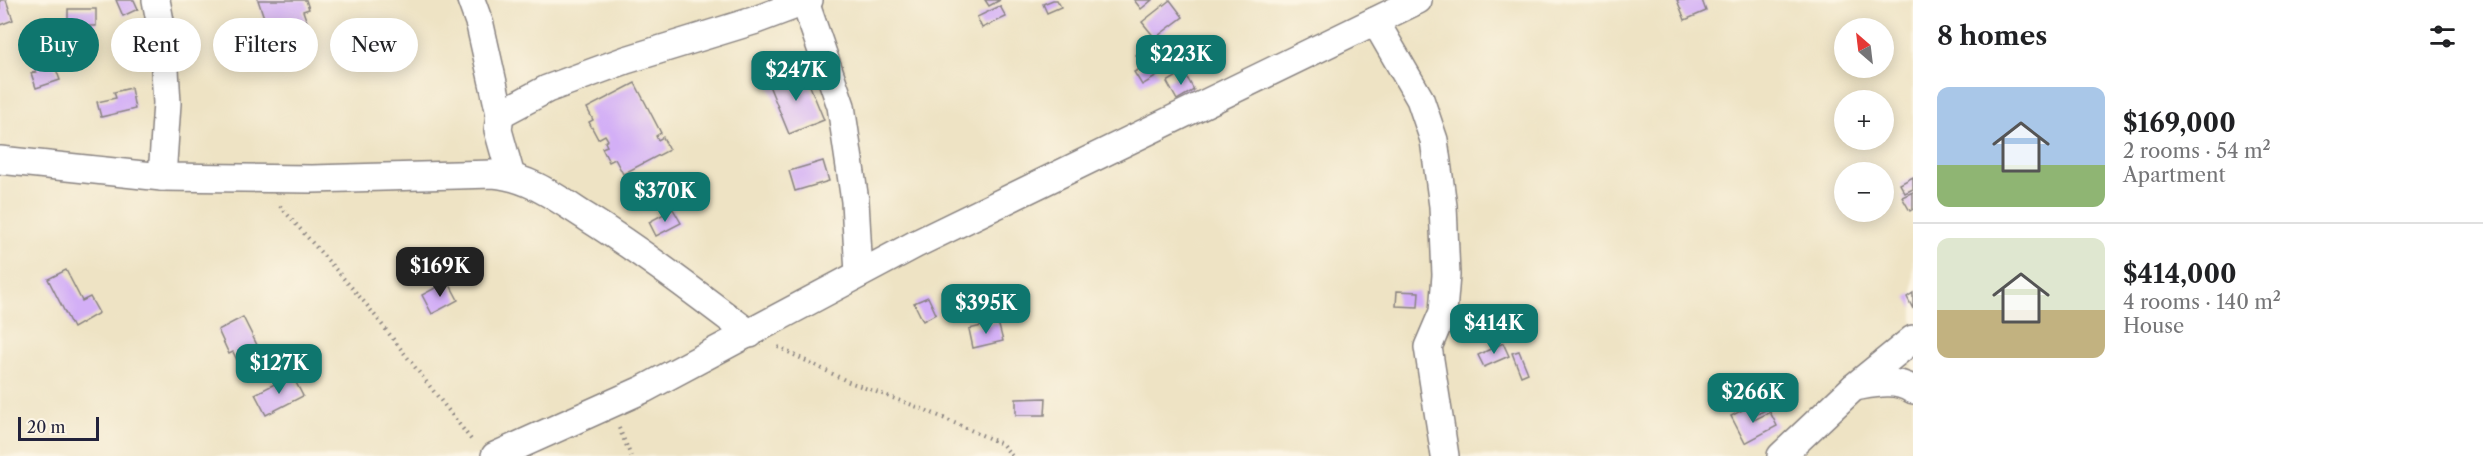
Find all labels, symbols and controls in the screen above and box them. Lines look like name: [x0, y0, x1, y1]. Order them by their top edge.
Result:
chip: Buy: [18, 18, 99, 72]
chip: Rent: [111, 18, 201, 72]
chip: Filters: [213, 18, 318, 72]
chip: New: [330, 18, 418, 72]
north arrow: [1834, 18, 1894, 78]
map controls: [1834, 18, 1894, 222]
text: 8 homes: [1937, 20, 2047, 52]
icon: filters: [2426, 20, 2459, 53]
pin: $223K: [1139, 35, 1223, 86]
text: $223K: [1150, 42, 1212, 66]
pin: $247K: [754, 51, 838, 102]
text: $247K: [765, 58, 827, 82]
button: +: [1834, 90, 1894, 150]
text: $169,000: [2123, 107, 2236, 139]
icon: home: [1985, 111, 2057, 183]
text: 2 rooms · 54 m²: [2123, 139, 2271, 163]
button: −: [1834, 162, 1894, 222]
text: Apartment: [2123, 163, 2226, 187]
pin: $370K: [623, 172, 707, 223]
text: $370K: [634, 179, 696, 203]
pin: $169K: [398, 247, 482, 298]
text: $169K: [410, 254, 470, 278]
text: $414,000: [2123, 258, 2237, 290]
icon: home: [1985, 262, 2057, 334]
pin: $395K: [944, 284, 1028, 335]
text: 4 rooms · 140 m²: [2123, 290, 2281, 314]
text: $395K: [955, 291, 1017, 315]
pin: $414K: [1452, 304, 1536, 355]
text: $414K: [1464, 311, 1524, 335]
text: House: [2123, 314, 2184, 338]
pin: $127K: [237, 344, 321, 395]
text: $127K: [250, 351, 308, 375]
pin: $266K: [1711, 373, 1795, 424]
text: $266K: [1722, 380, 1784, 404]
scale bar: [18, 414, 99, 442]
text: 20 m: [27, 417, 66, 437]

